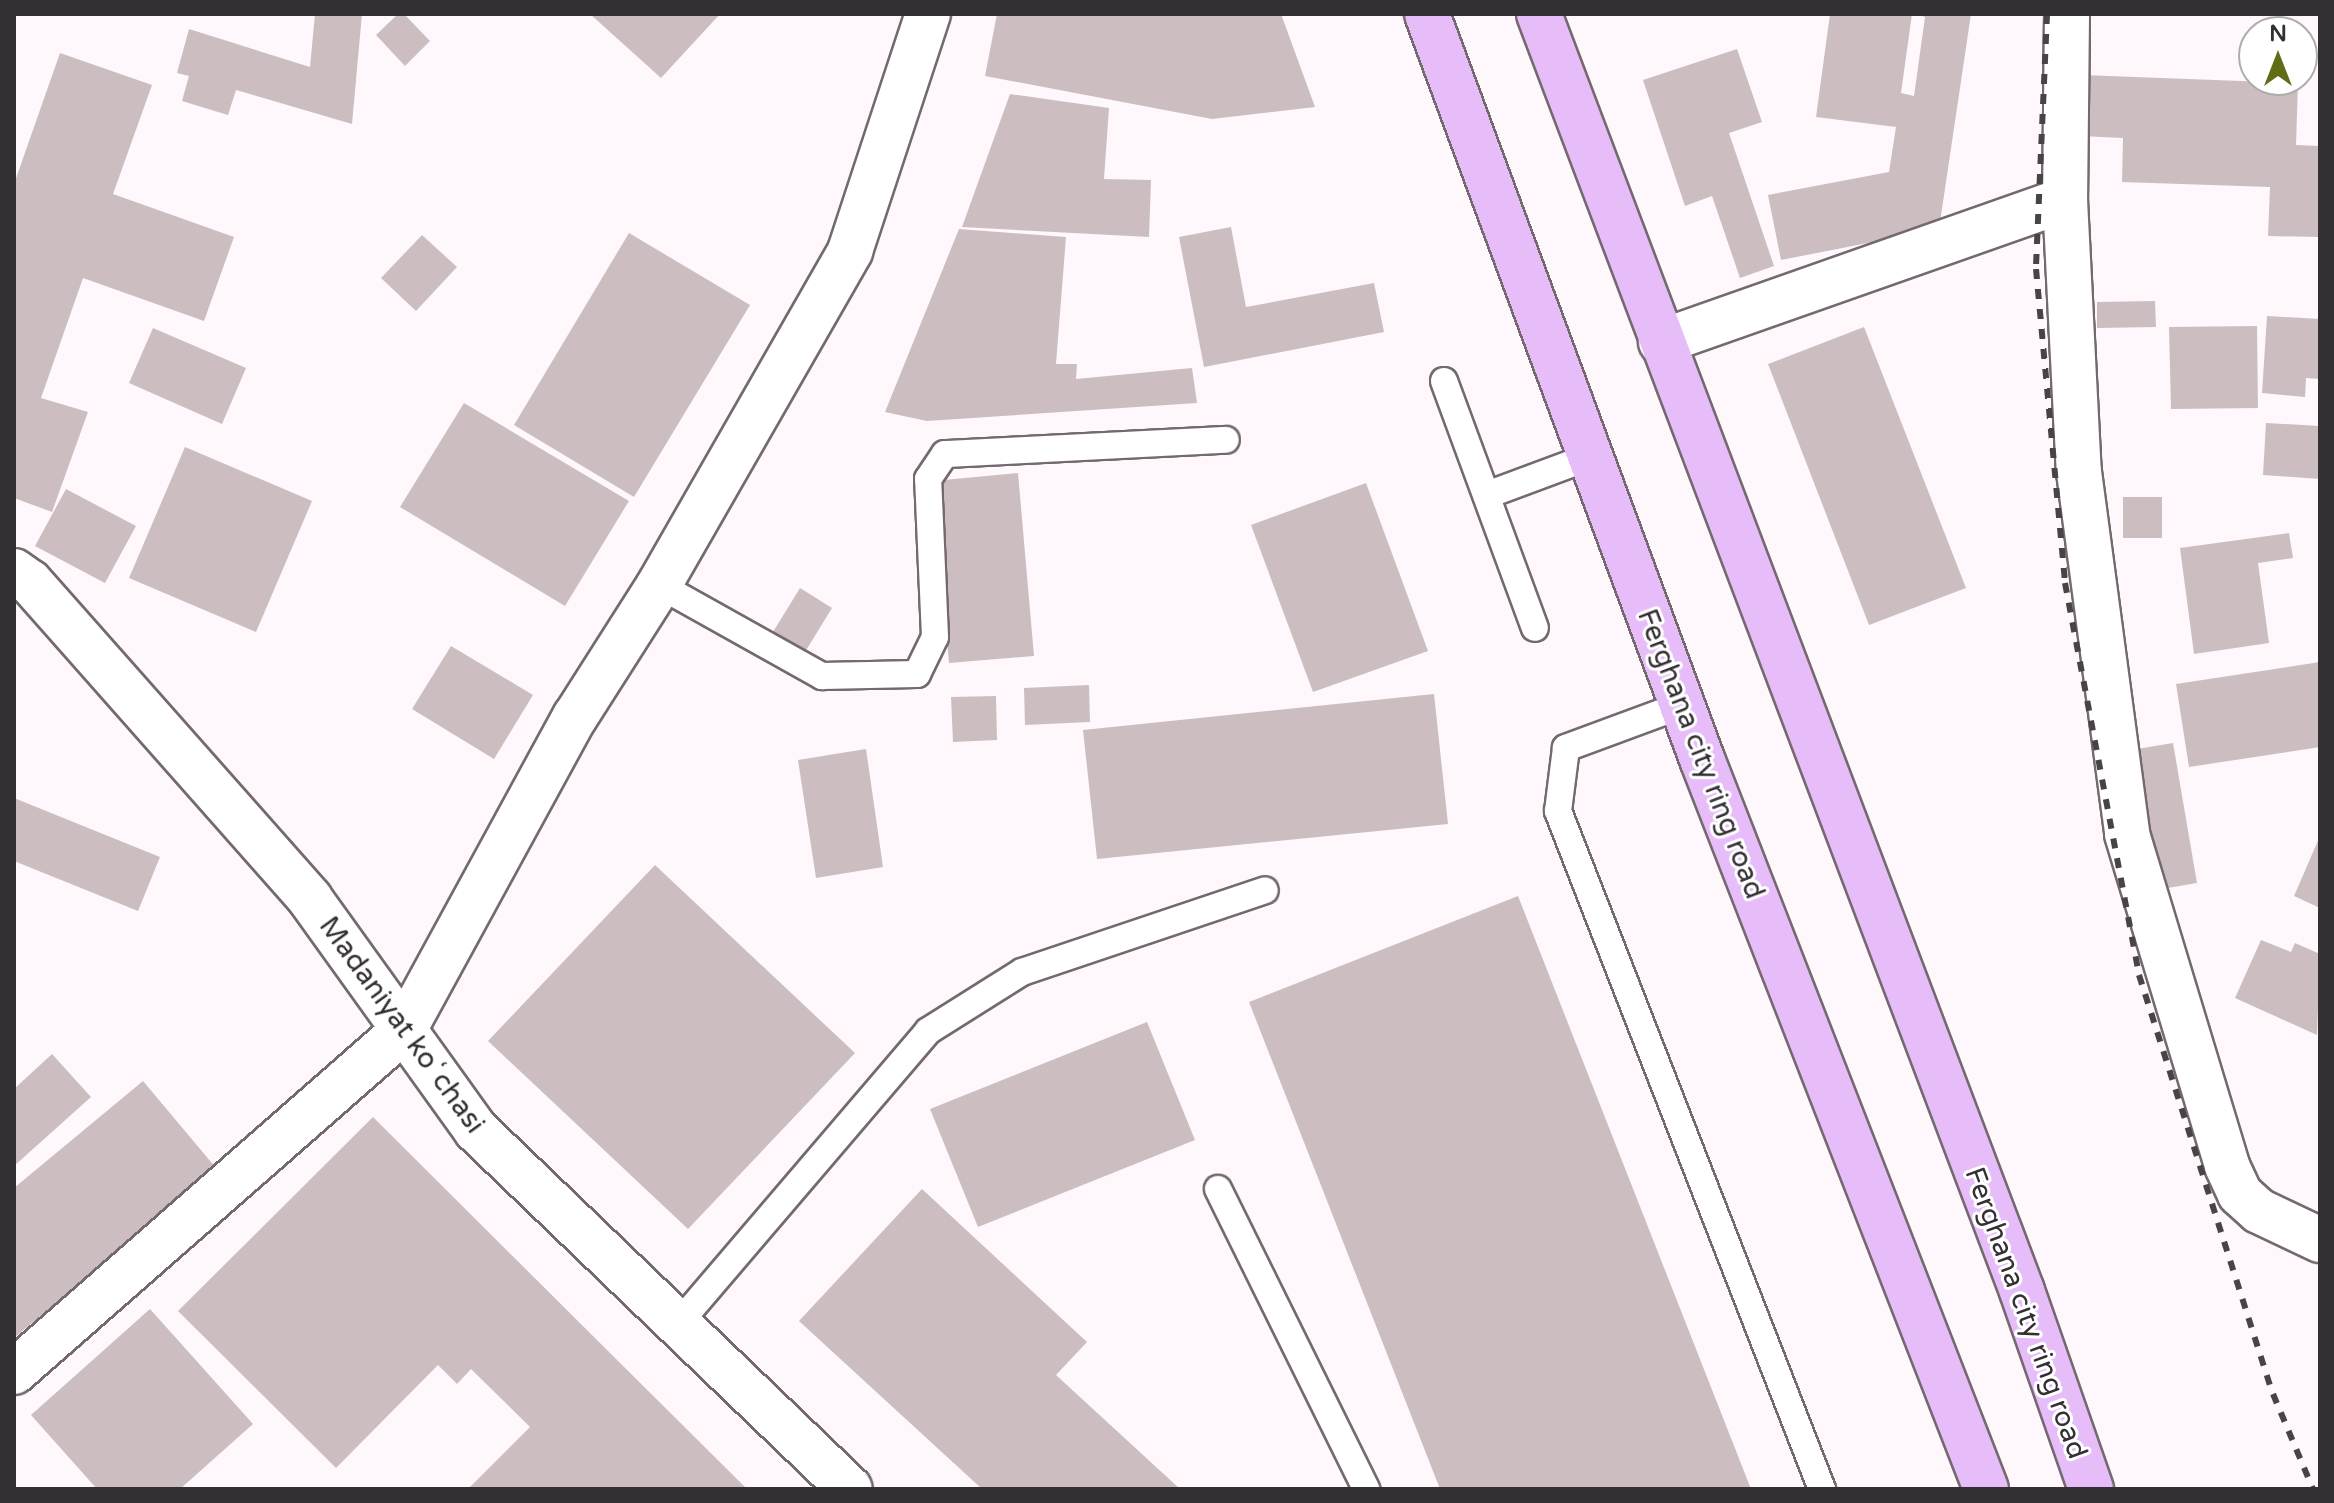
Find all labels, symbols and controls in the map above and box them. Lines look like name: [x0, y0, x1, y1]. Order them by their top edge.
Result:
north arrow: [2238, 16, 2318, 96]
text: N: [2269, 21, 2287, 47]
street label: Ferghana city ring road: [1630, 604, 1772, 904]
street label: Madaniyat koʻchasi: [312, 910, 492, 1140]
street label: Ferghana city ring road: [1958, 1163, 2094, 1463]

